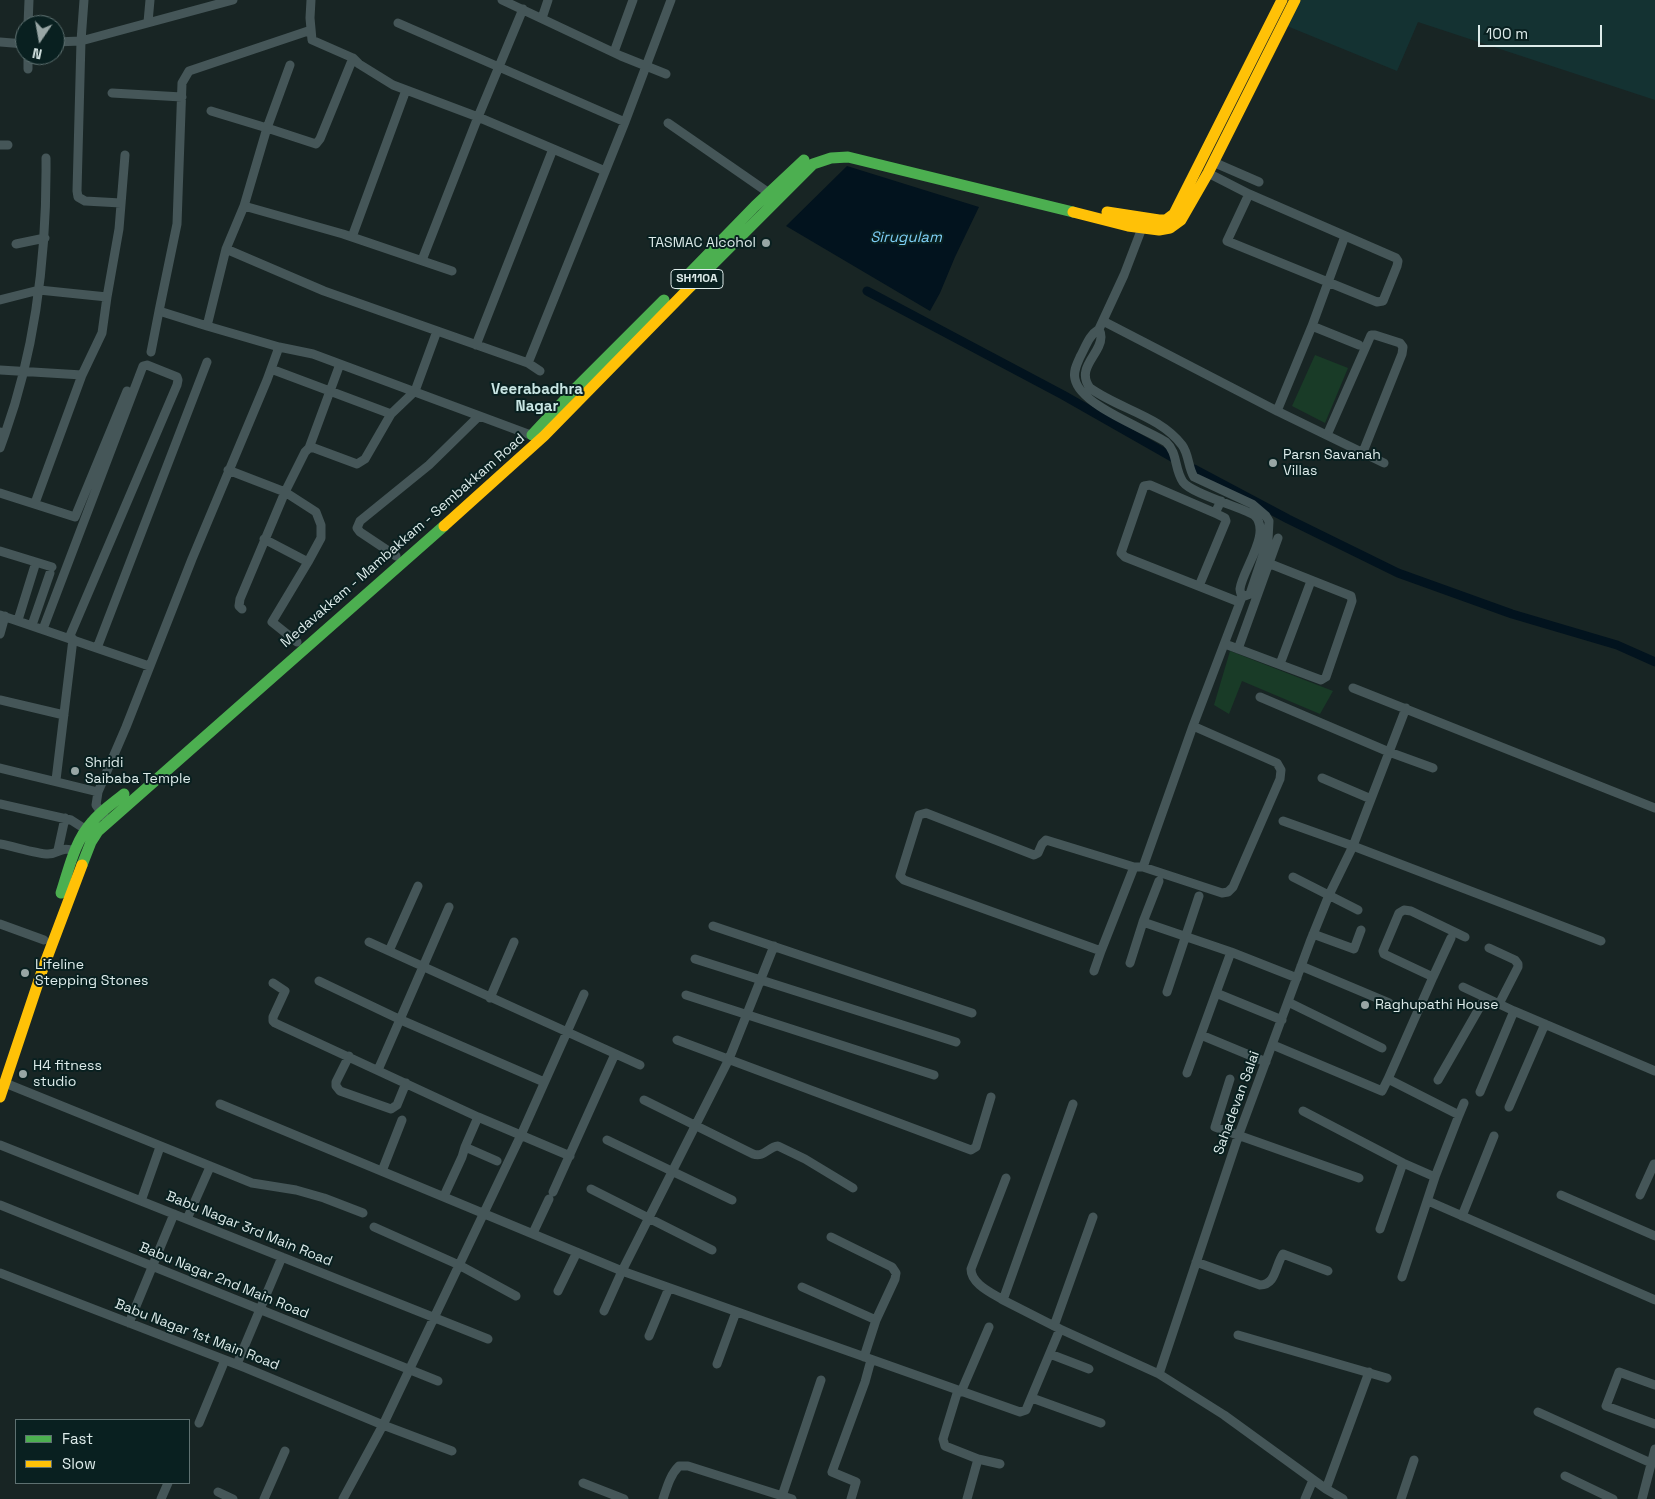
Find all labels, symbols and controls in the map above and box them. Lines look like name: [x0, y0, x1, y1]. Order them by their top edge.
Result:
north arrow: [15, 15, 65, 65]
scale bar: [1480, 15, 1604, 47]
text: 100 m: [1486, 24, 1528, 43]
text: N: [31, 44, 44, 63]
water label: Sirugulam: [870, 229, 942, 247]
place label: TASMAC Alcohol: [648, 235, 756, 251]
marker: TASMAC Alcohol: [760, 237, 772, 249]
road number: SH110A: [671, 270, 723, 288]
district label: Veerabadhra Nagar: [491, 381, 583, 416]
street label: Medavakkam - Mambakkam - Sembakkam Road: [278, 430, 528, 652]
place label: Parsn Savanah Villas: [1283, 447, 1381, 480]
marker: Parsn Savanah Villas: [1267, 457, 1279, 469]
place label: Shridi Saibaba Temple: [85, 755, 191, 788]
marker: Shridi Saibaba Temple: [69, 765, 81, 777]
place label: Lifeline Stepping Stones: [35, 957, 148, 990]
marker: Lifeline Stepping Stones: [19, 967, 31, 979]
place label: Raghupathi House: [1375, 997, 1498, 1013]
marker: Raghupathi House: [1359, 999, 1371, 1011]
street label: Sahadevan Salai: [1210, 1049, 1264, 1157]
place label: H4 fitness studio: [33, 1058, 102, 1090]
marker: H4 fitness studio: [17, 1068, 29, 1080]
street label: Babu Nagar 3rd Main Road: [163, 1188, 335, 1270]
street label: Babu Nagar 2nd Main Road: [137, 1239, 311, 1323]
street label: Babu Nagar 1st Main Road: [112, 1296, 282, 1374]
legend: [15, 1419, 190, 1484]
text: Fast: [62, 1429, 93, 1448]
text: Slow: [62, 1454, 96, 1473]

